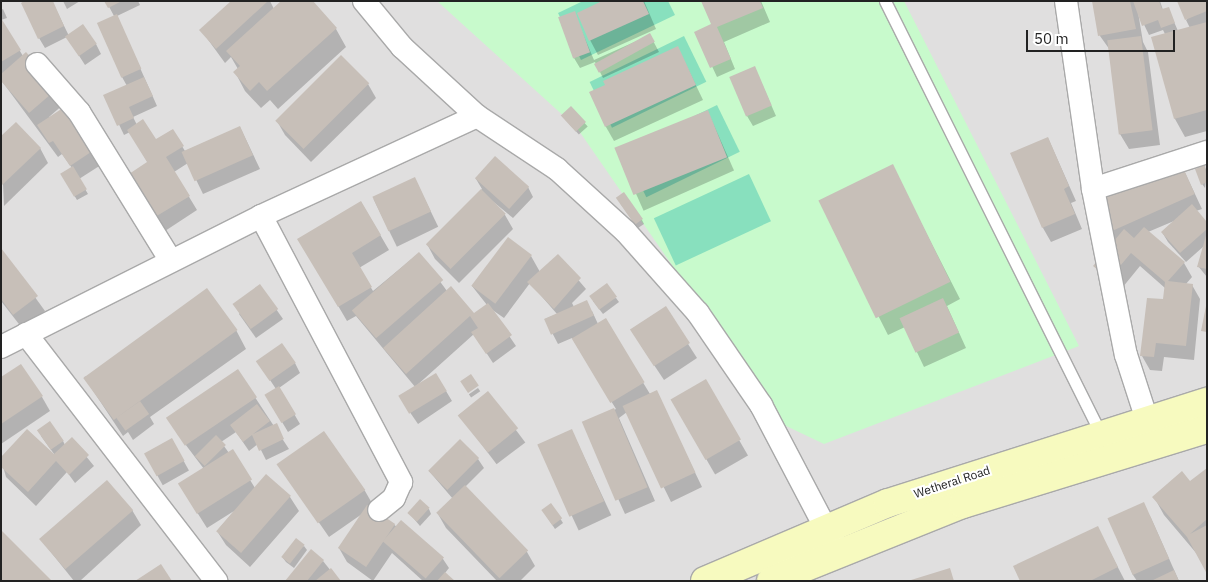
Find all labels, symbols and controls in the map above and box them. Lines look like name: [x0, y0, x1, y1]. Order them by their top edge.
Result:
scale bar: [1028, 20, 1177, 52]
text: 50 m: [1034, 29, 1069, 48]
street label: Wetheral Road: [912, 463, 992, 501]

